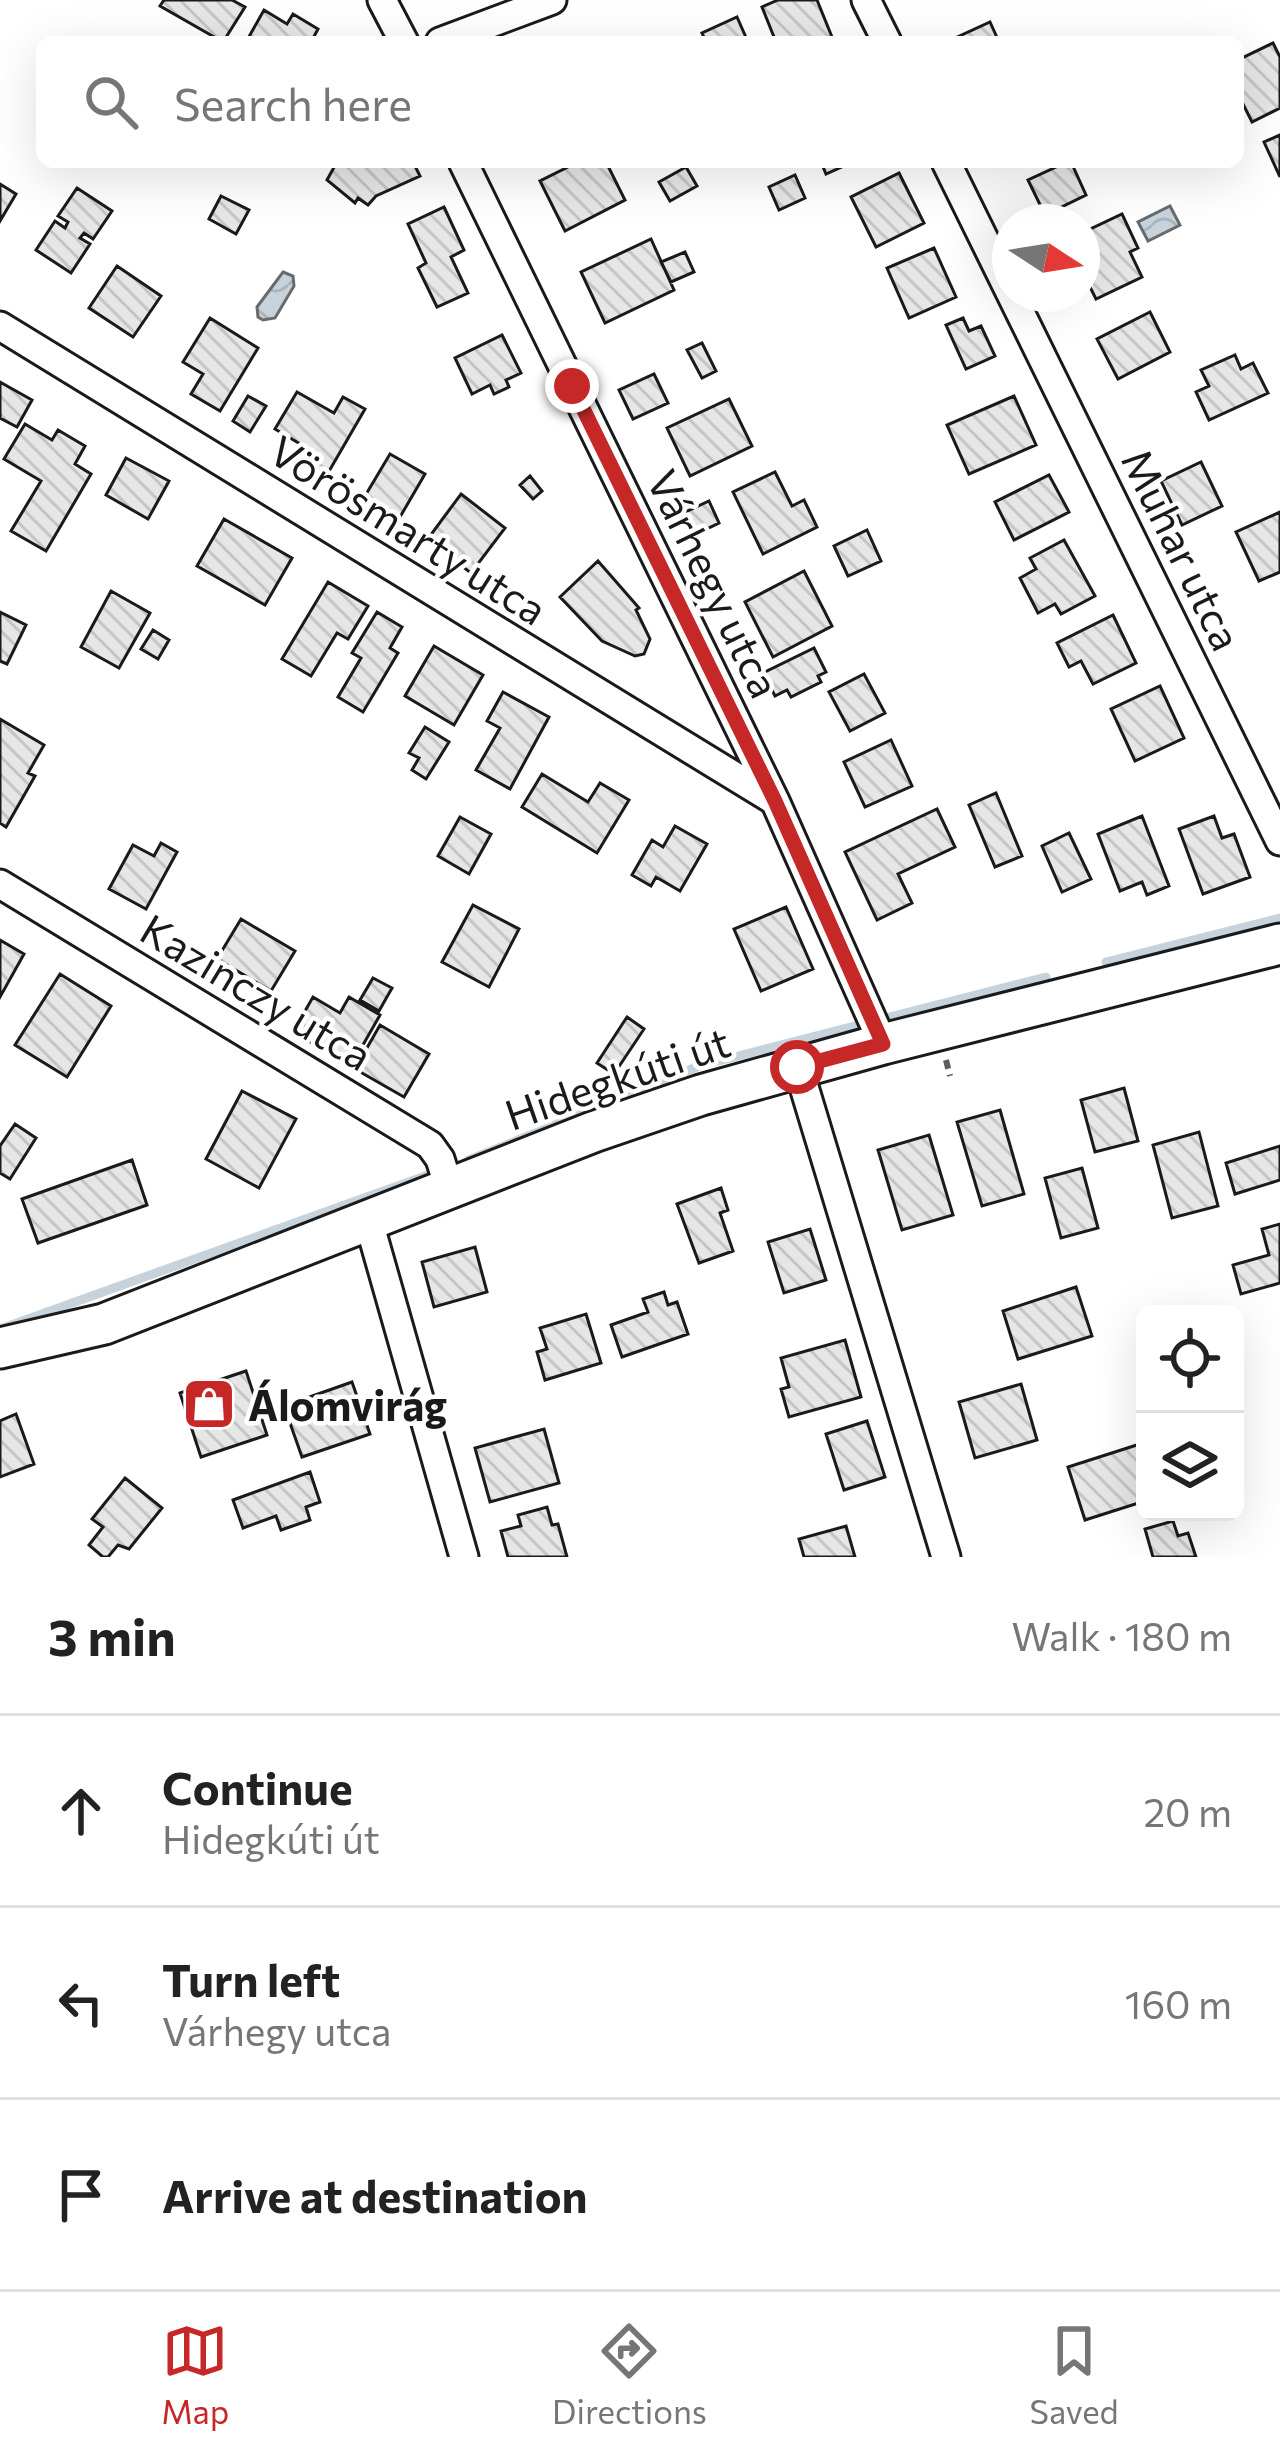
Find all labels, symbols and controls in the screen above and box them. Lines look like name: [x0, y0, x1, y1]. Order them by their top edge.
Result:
search box: [36, 36, 1244, 168]
icon: search: [78, 69, 144, 135]
text: Search here: [174, 75, 412, 130]
north arrow: [992, 204, 1100, 312]
route end: [545, 359, 599, 413]
street label: Vörösmarty utca: [261, 423, 557, 635]
street label: Muhar utca: [1112, 440, 1254, 658]
street label: Várhegy utca: [637, 461, 793, 705]
street label: Kazinczy utca: [132, 902, 382, 1080]
street label: Hidegkúti út: [498, 1014, 736, 1140]
route start: [770, 1040, 824, 1094]
map controls: [1136, 1305, 1244, 1521]
button: locate: [1136, 1305, 1244, 1413]
shop icon: Álomvirág: [181, 1376, 237, 1432]
place label: Álomvirág: [248, 1378, 447, 1430]
button: layers: [1136, 1413, 1244, 1521]
text: 3 min: [48, 1604, 176, 1667]
text: Walk · 180 m: [1011, 1611, 1232, 1659]
text: Continue: [162, 1759, 353, 1814]
icon: ahead: [48, 1778, 114, 1844]
text: 20 m: [1144, 1787, 1232, 1835]
text: Hidegkúti út: [162, 1814, 380, 1862]
text: Turn left: [162, 1951, 340, 2006]
icon: left: [48, 1970, 114, 2036]
text: 160 m: [1125, 1979, 1232, 2027]
text: Várhegy utca: [162, 2006, 391, 2054]
icon: arrive: [48, 2162, 114, 2228]
text: Arrive at destination: [162, 2167, 588, 2222]
tab: Map: [161, 2318, 229, 2431]
tab: Directions: [552, 2318, 707, 2431]
tab: Saved: [1030, 2318, 1119, 2431]

